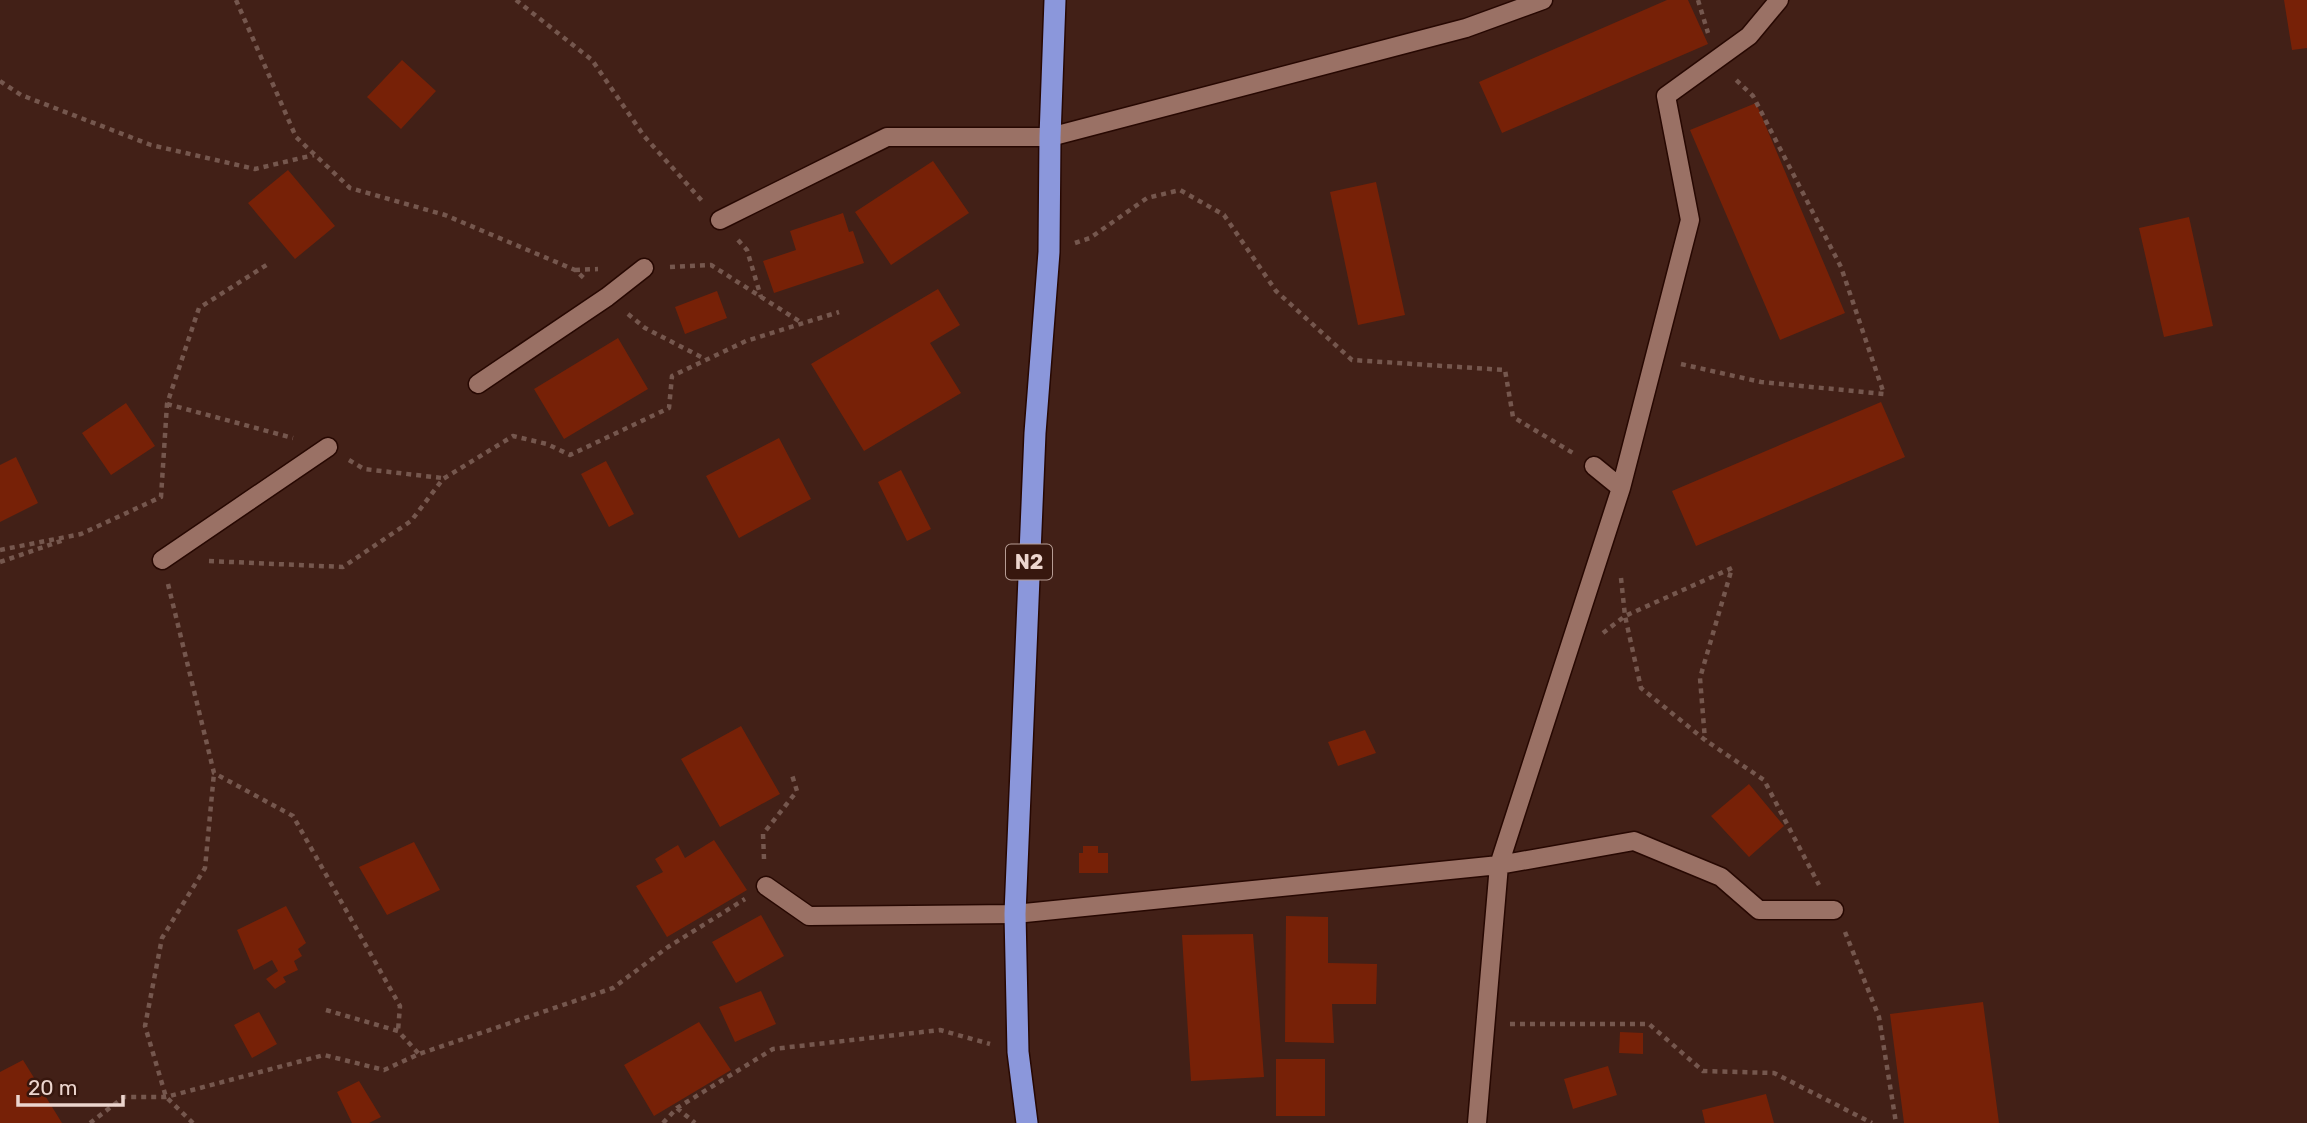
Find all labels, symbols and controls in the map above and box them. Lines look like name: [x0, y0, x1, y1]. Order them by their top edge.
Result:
road number: N2: [1006, 544, 1052, 580]
scale bar: [18, 1064, 122, 1108]
text: 20 m: [28, 1075, 77, 1100]

